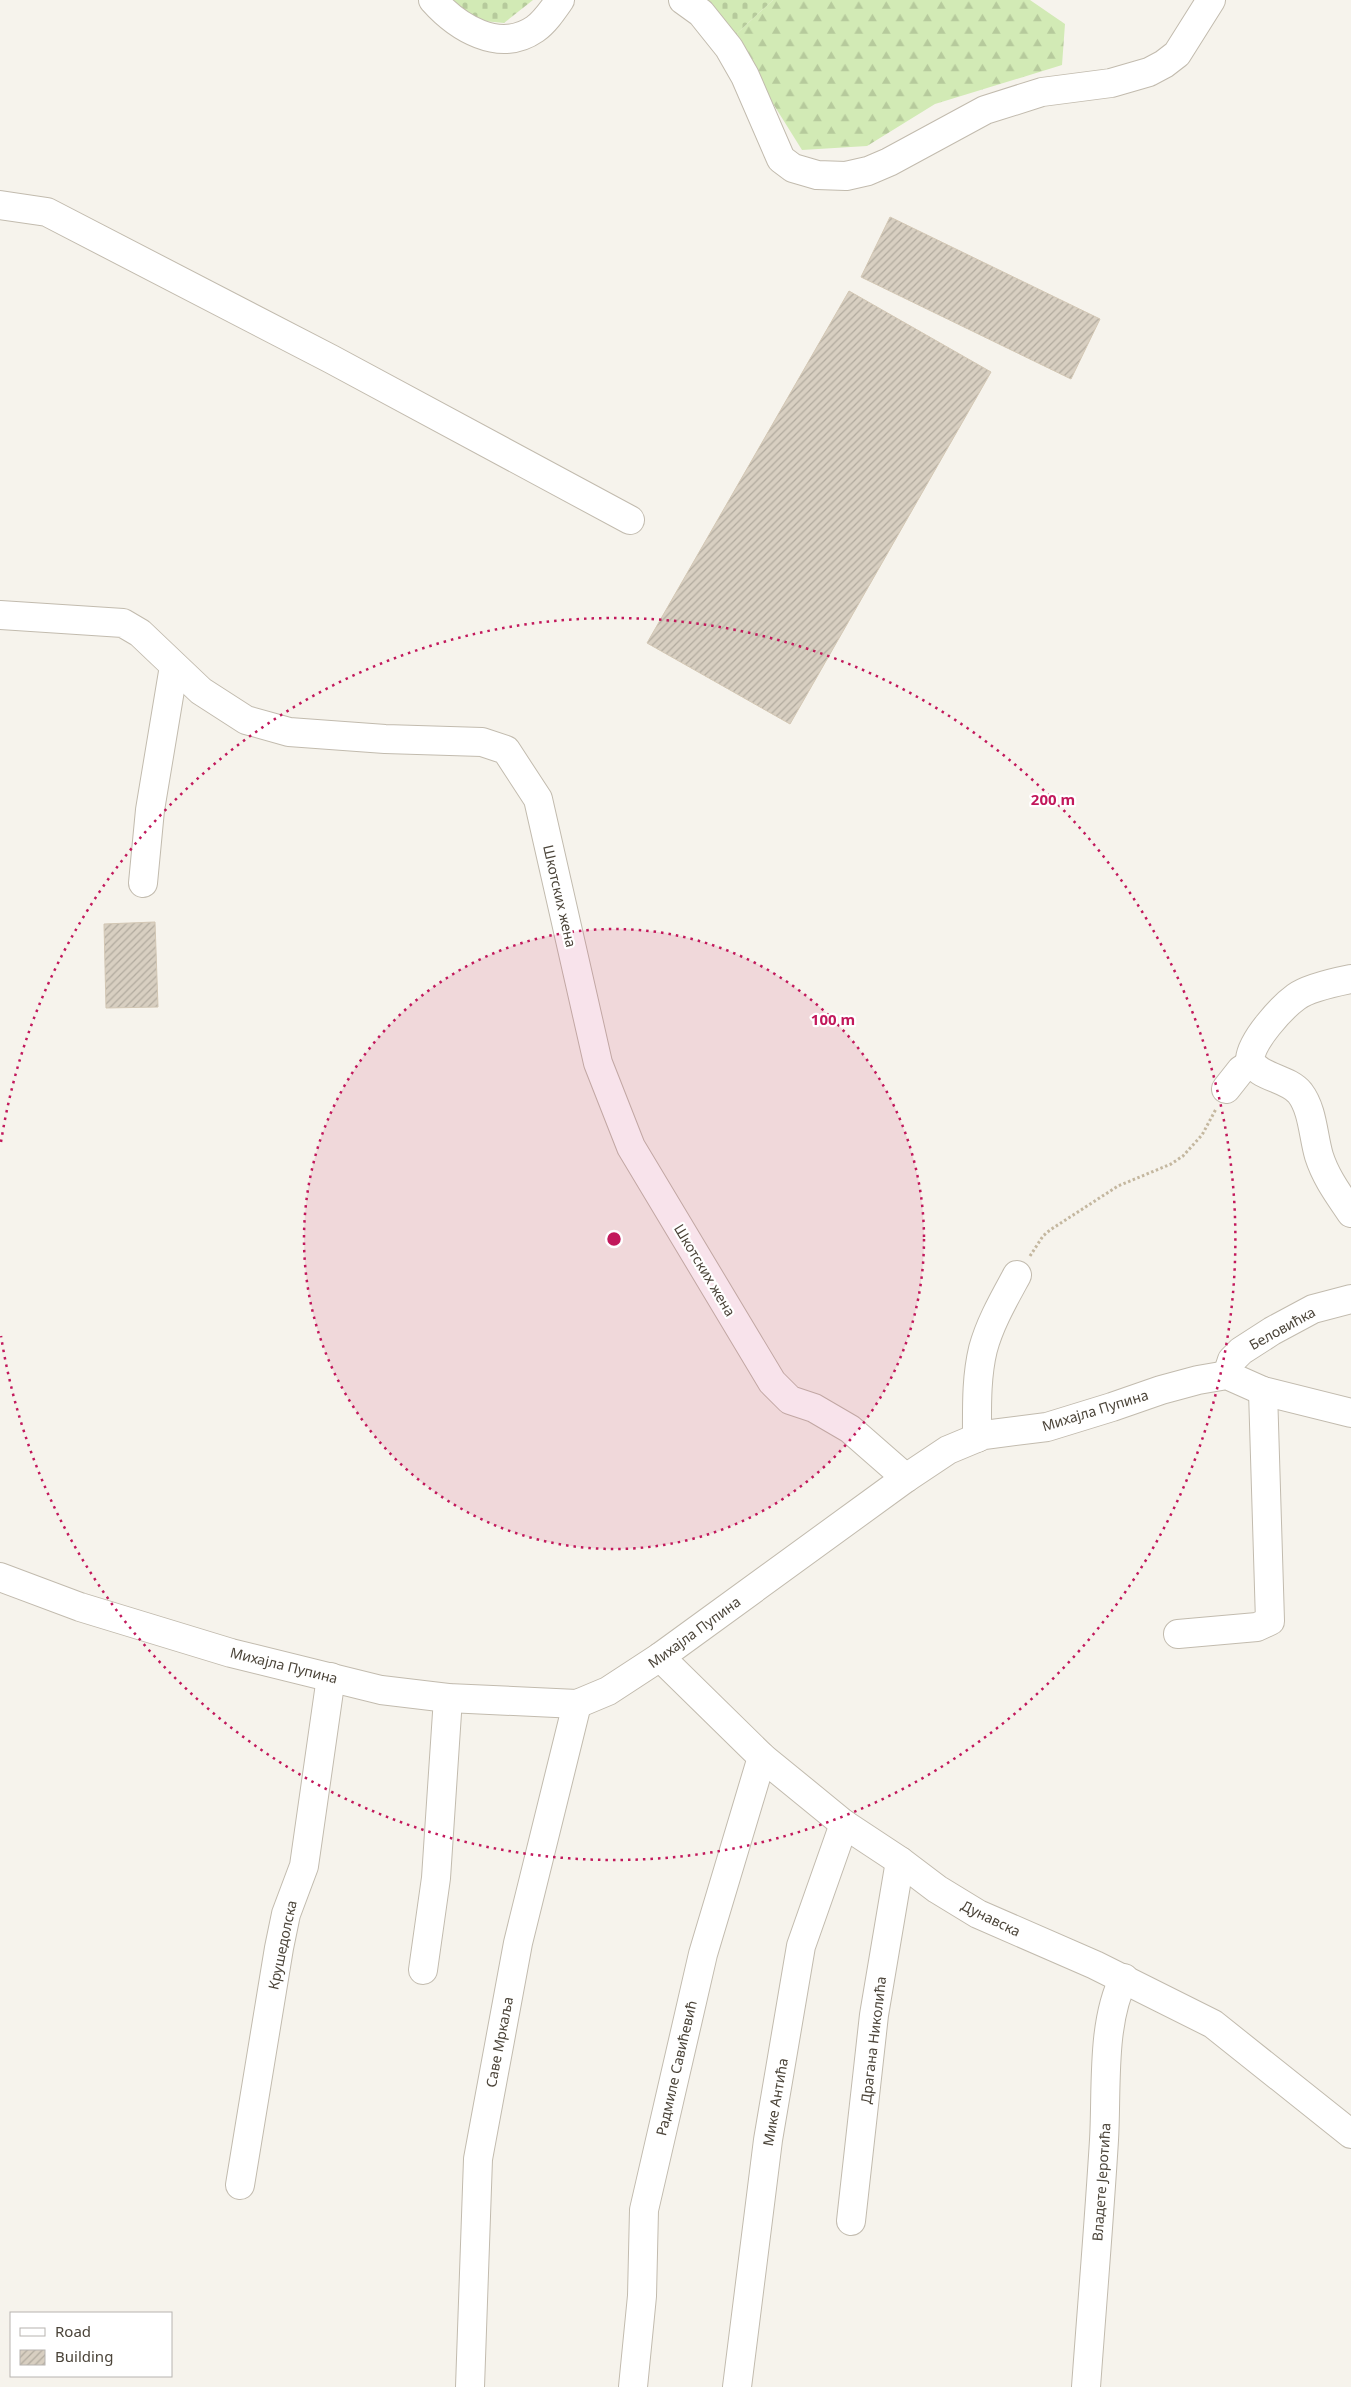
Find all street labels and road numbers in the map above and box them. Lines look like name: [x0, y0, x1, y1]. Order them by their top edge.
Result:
street label: Шкотских жена: [539, 843, 581, 949]
street label: Шкотских жена: [670, 1220, 740, 1320]
street label: Беловићка: [1245, 1302, 1319, 1354]
street label: Михајла Пупина: [1040, 1385, 1150, 1435]
street label: Михајла Пупина: [644, 1592, 744, 1672]
street label: Михајла Пупина: [228, 1642, 340, 1688]
street label: Дунавска: [958, 1895, 1024, 1941]
street label: Крушедолска: [263, 1899, 301, 1991]
street label: Драгана Николића: [856, 1975, 890, 2105]
street label: Саве Мркаља: [481, 1995, 517, 2089]
street label: Радмиле Савићевић: [651, 1998, 701, 2138]
street label: Мике Антића: [758, 2057, 792, 2147]
street label: Владете Јеротића: [1087, 2122, 1115, 2242]

